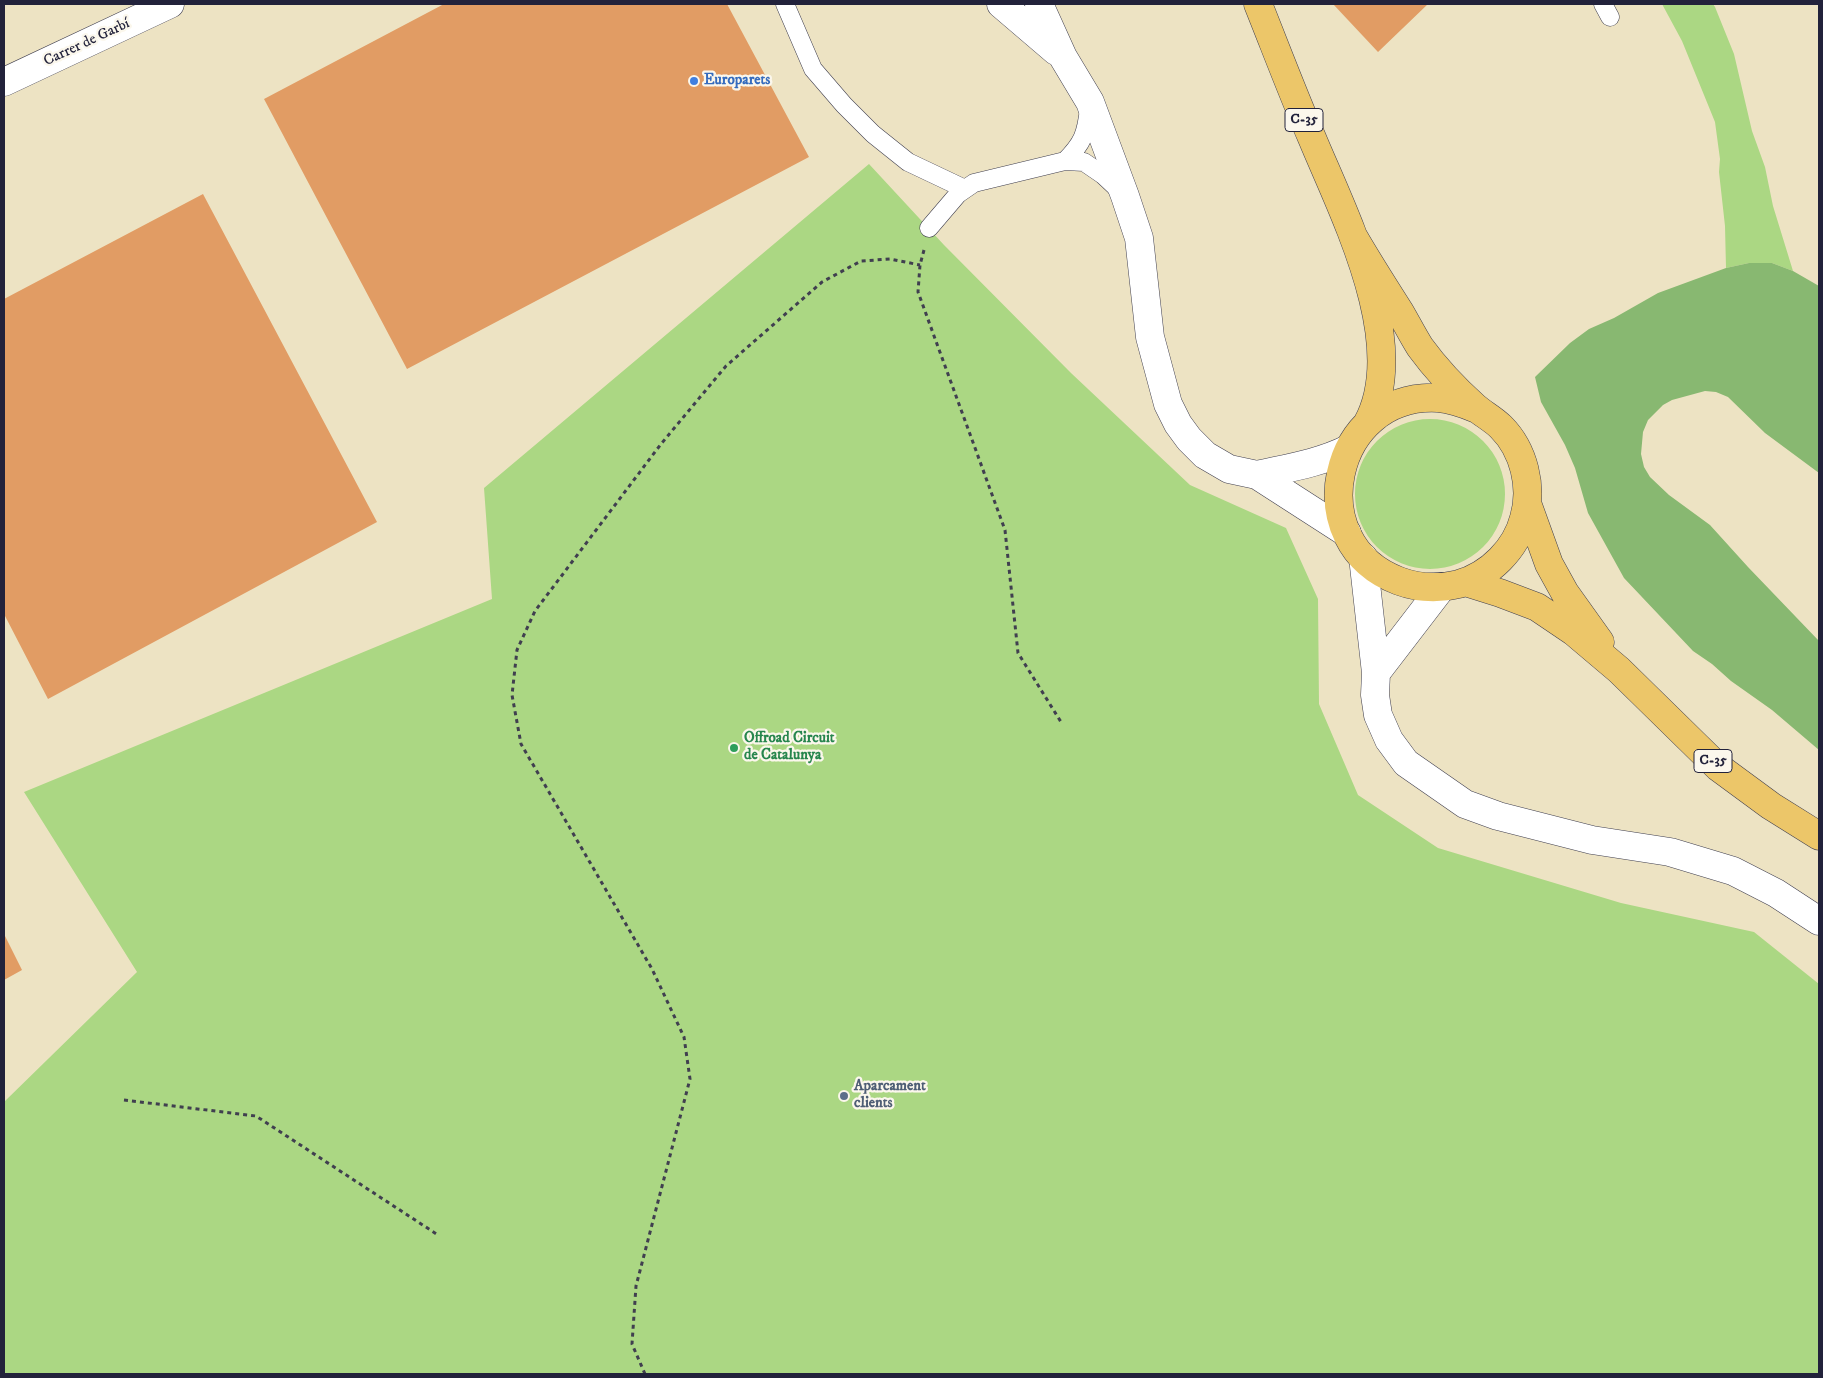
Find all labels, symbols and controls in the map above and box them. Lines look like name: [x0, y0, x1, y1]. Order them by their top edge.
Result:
street label: Carrer de Garbí: [41, 15, 133, 71]
place label: Europarets: [704, 72, 770, 90]
marker: Europarets: [688, 75, 700, 87]
road number: C-35: [1285, 108, 1323, 132]
place label: Offroad Circuit de Catalunya: [744, 730, 835, 765]
marker: Offroad Circuit de Catalunya: [728, 742, 740, 754]
road number: C-35: [1694, 749, 1732, 772]
place label: Aparcament clients: [854, 1078, 926, 1113]
marker: Aparcament clients: [838, 1090, 850, 1102]

